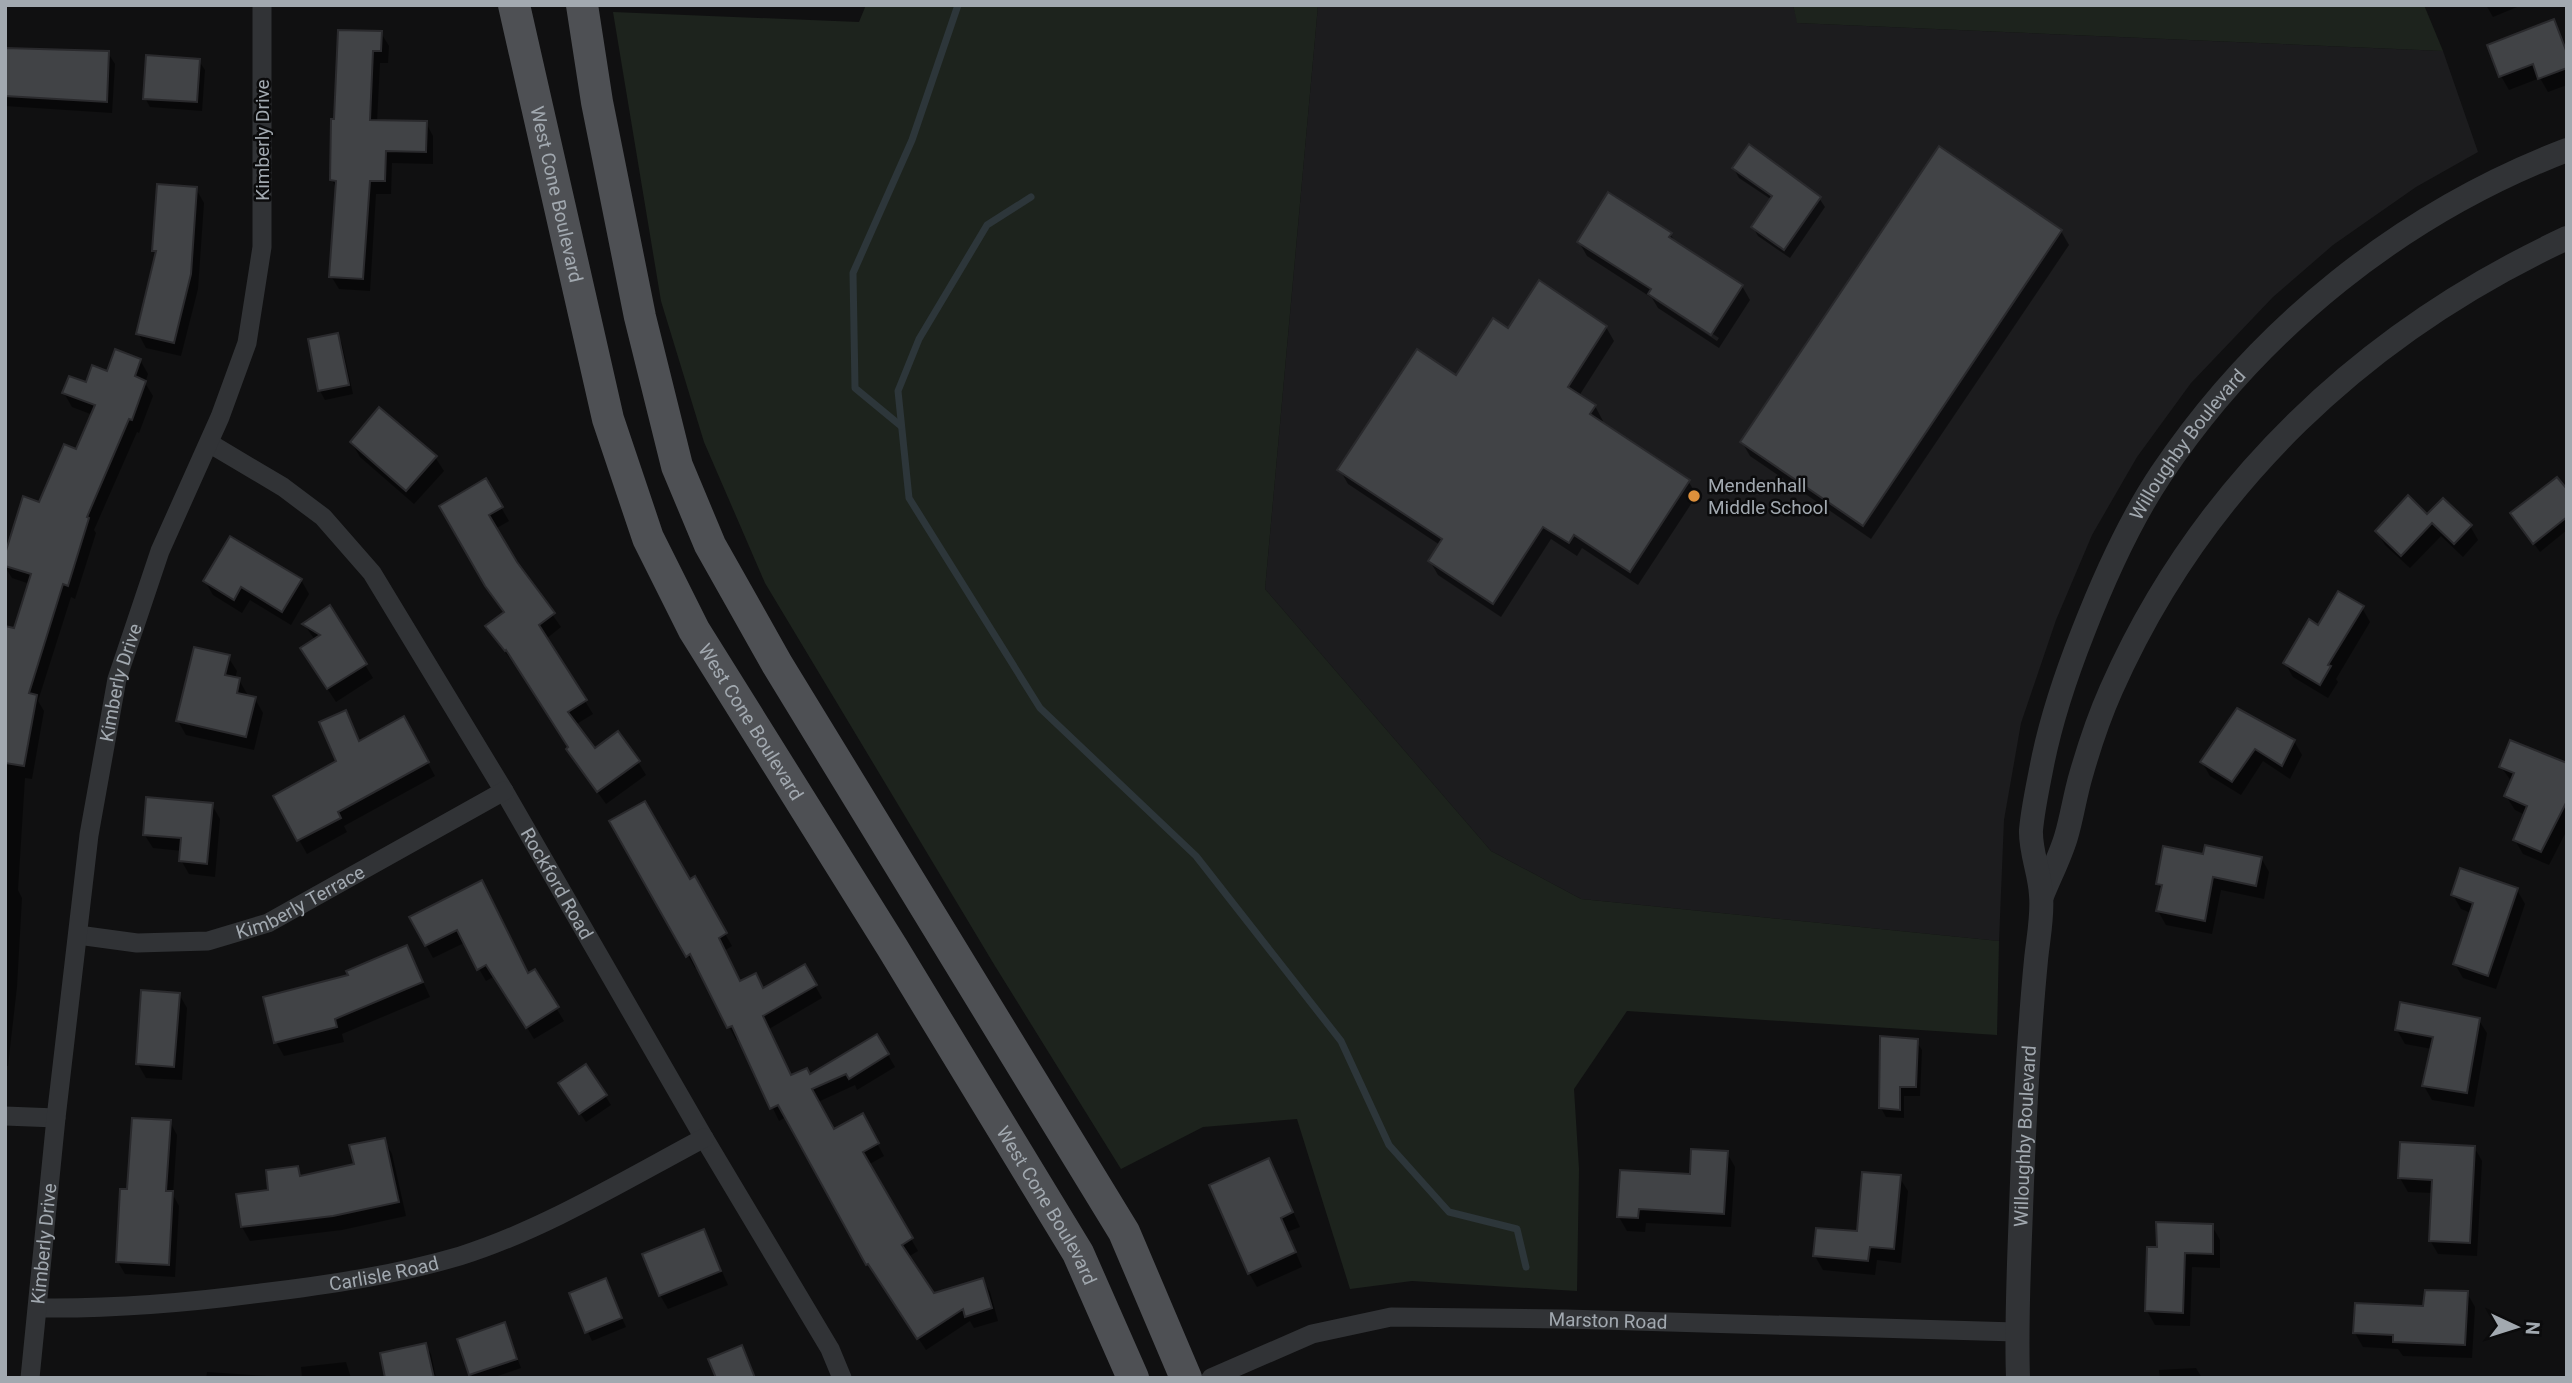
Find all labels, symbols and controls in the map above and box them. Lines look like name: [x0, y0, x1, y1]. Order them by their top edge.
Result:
street label: Kimberly Drive: [251, 79, 274, 201]
street label: West Cone Boulevard: [525, 104, 588, 285]
street label: Willoughby Boulevard: [2125, 364, 2250, 524]
place label: Mendenhall Middle School: [1708, 474, 1828, 519]
marker: Mendenhall Middle School: [1686, 488, 1702, 504]
street label: Kimberly Drive: [95, 620, 147, 744]
street label: West Cone Boulevard: [693, 639, 808, 804]
street label: Rockford Road: [516, 824, 598, 944]
street label: Kimberly Terrace: [233, 860, 369, 944]
street label: Willoughby Boulevard: [2009, 1045, 2041, 1227]
street label: West Cone Boulevard: [991, 1122, 1101, 1288]
street label: Kimberly Drive: [26, 1182, 61, 1305]
street label: Carlisle Road: [327, 1251, 441, 1296]
north arrow: [2481, 1292, 2551, 1362]
street label: Marston Road: [1548, 1308, 1668, 1334]
text: N: [2521, 1321, 2544, 1336]

